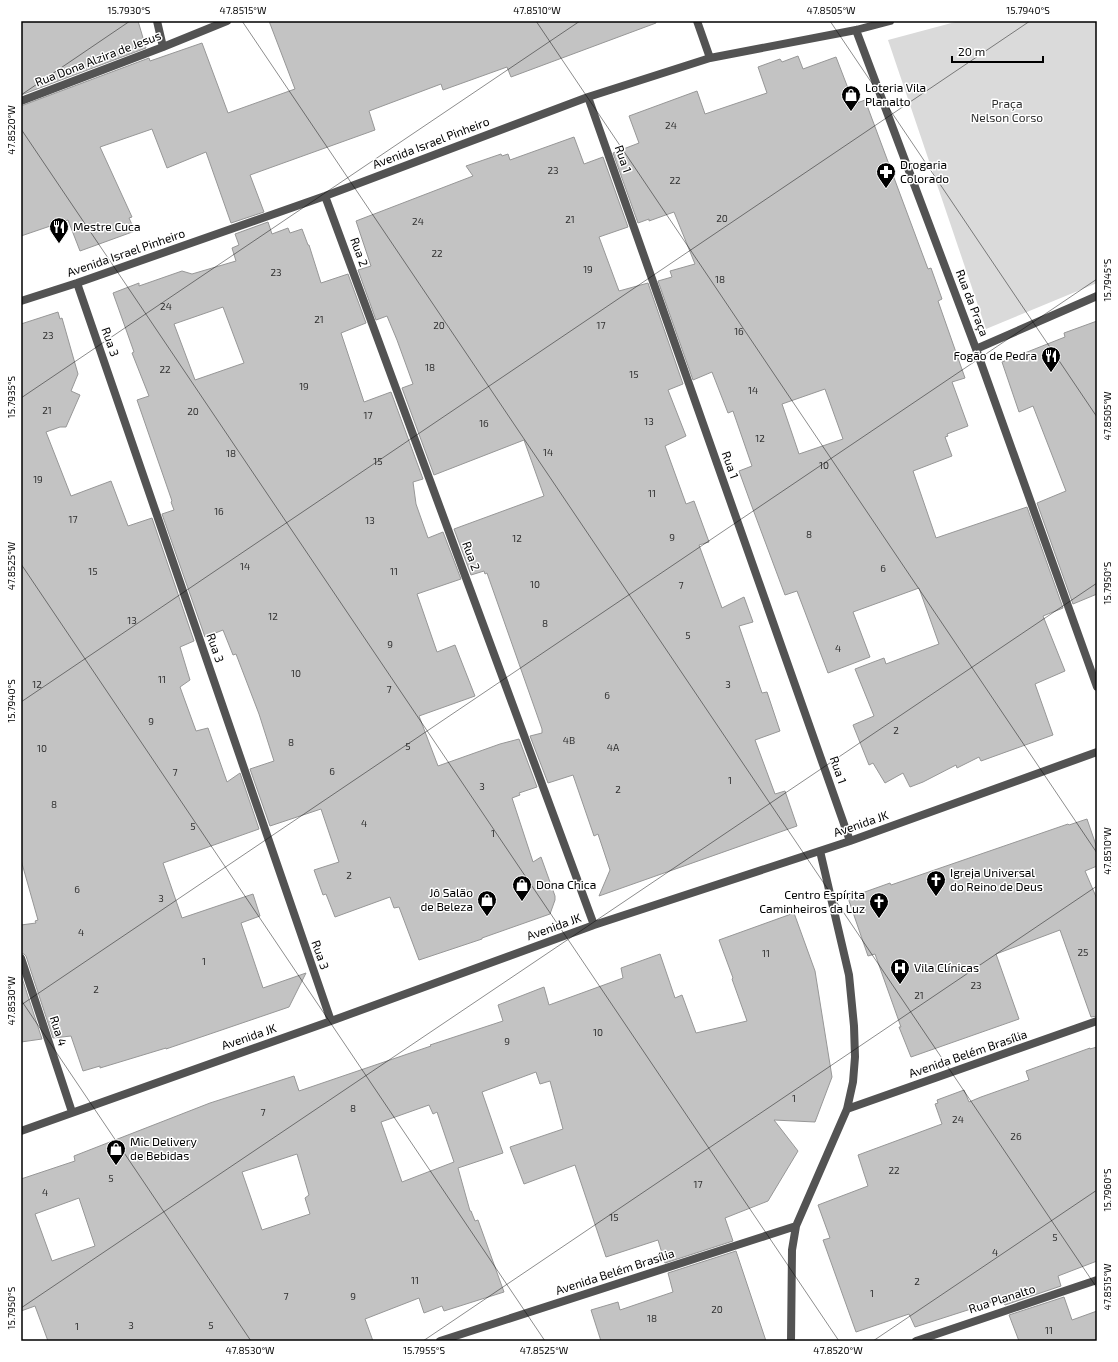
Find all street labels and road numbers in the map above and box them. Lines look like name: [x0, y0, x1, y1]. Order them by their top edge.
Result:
street label: Rua Dona Alzira de Jesus: [33, 28, 163, 89]
street label: Avenida Israel Pinheiro: [370, 113, 491, 171]
street label: Rua 1: [613, 143, 635, 174]
street label: Avenida Israel Pinheiro: [65, 225, 187, 279]
street label: Rua 2: [348, 235, 372, 269]
street label: Rua da Praça: [953, 267, 992, 338]
street label: Rua 3: [99, 325, 122, 358]
street label: Rua 1: [720, 449, 742, 480]
street label: Rua 2: [460, 539, 484, 573]
street label: Rua 3: [204, 631, 227, 664]
street label: Rua 1: [828, 754, 850, 785]
street label: Avenida JK: [831, 807, 890, 839]
street label: Avenida JK: [524, 910, 583, 942]
street label: Rua 3: [309, 938, 332, 971]
street label: Rua 4: [48, 1014, 70, 1048]
street label: Avenida JK: [219, 1020, 278, 1052]
street label: Avenida Belém Brasília: [907, 1026, 1029, 1080]
street label: Avenida Belém Brasília: [553, 1245, 676, 1297]
street label: Rua Planalto: [967, 1281, 1037, 1315]

